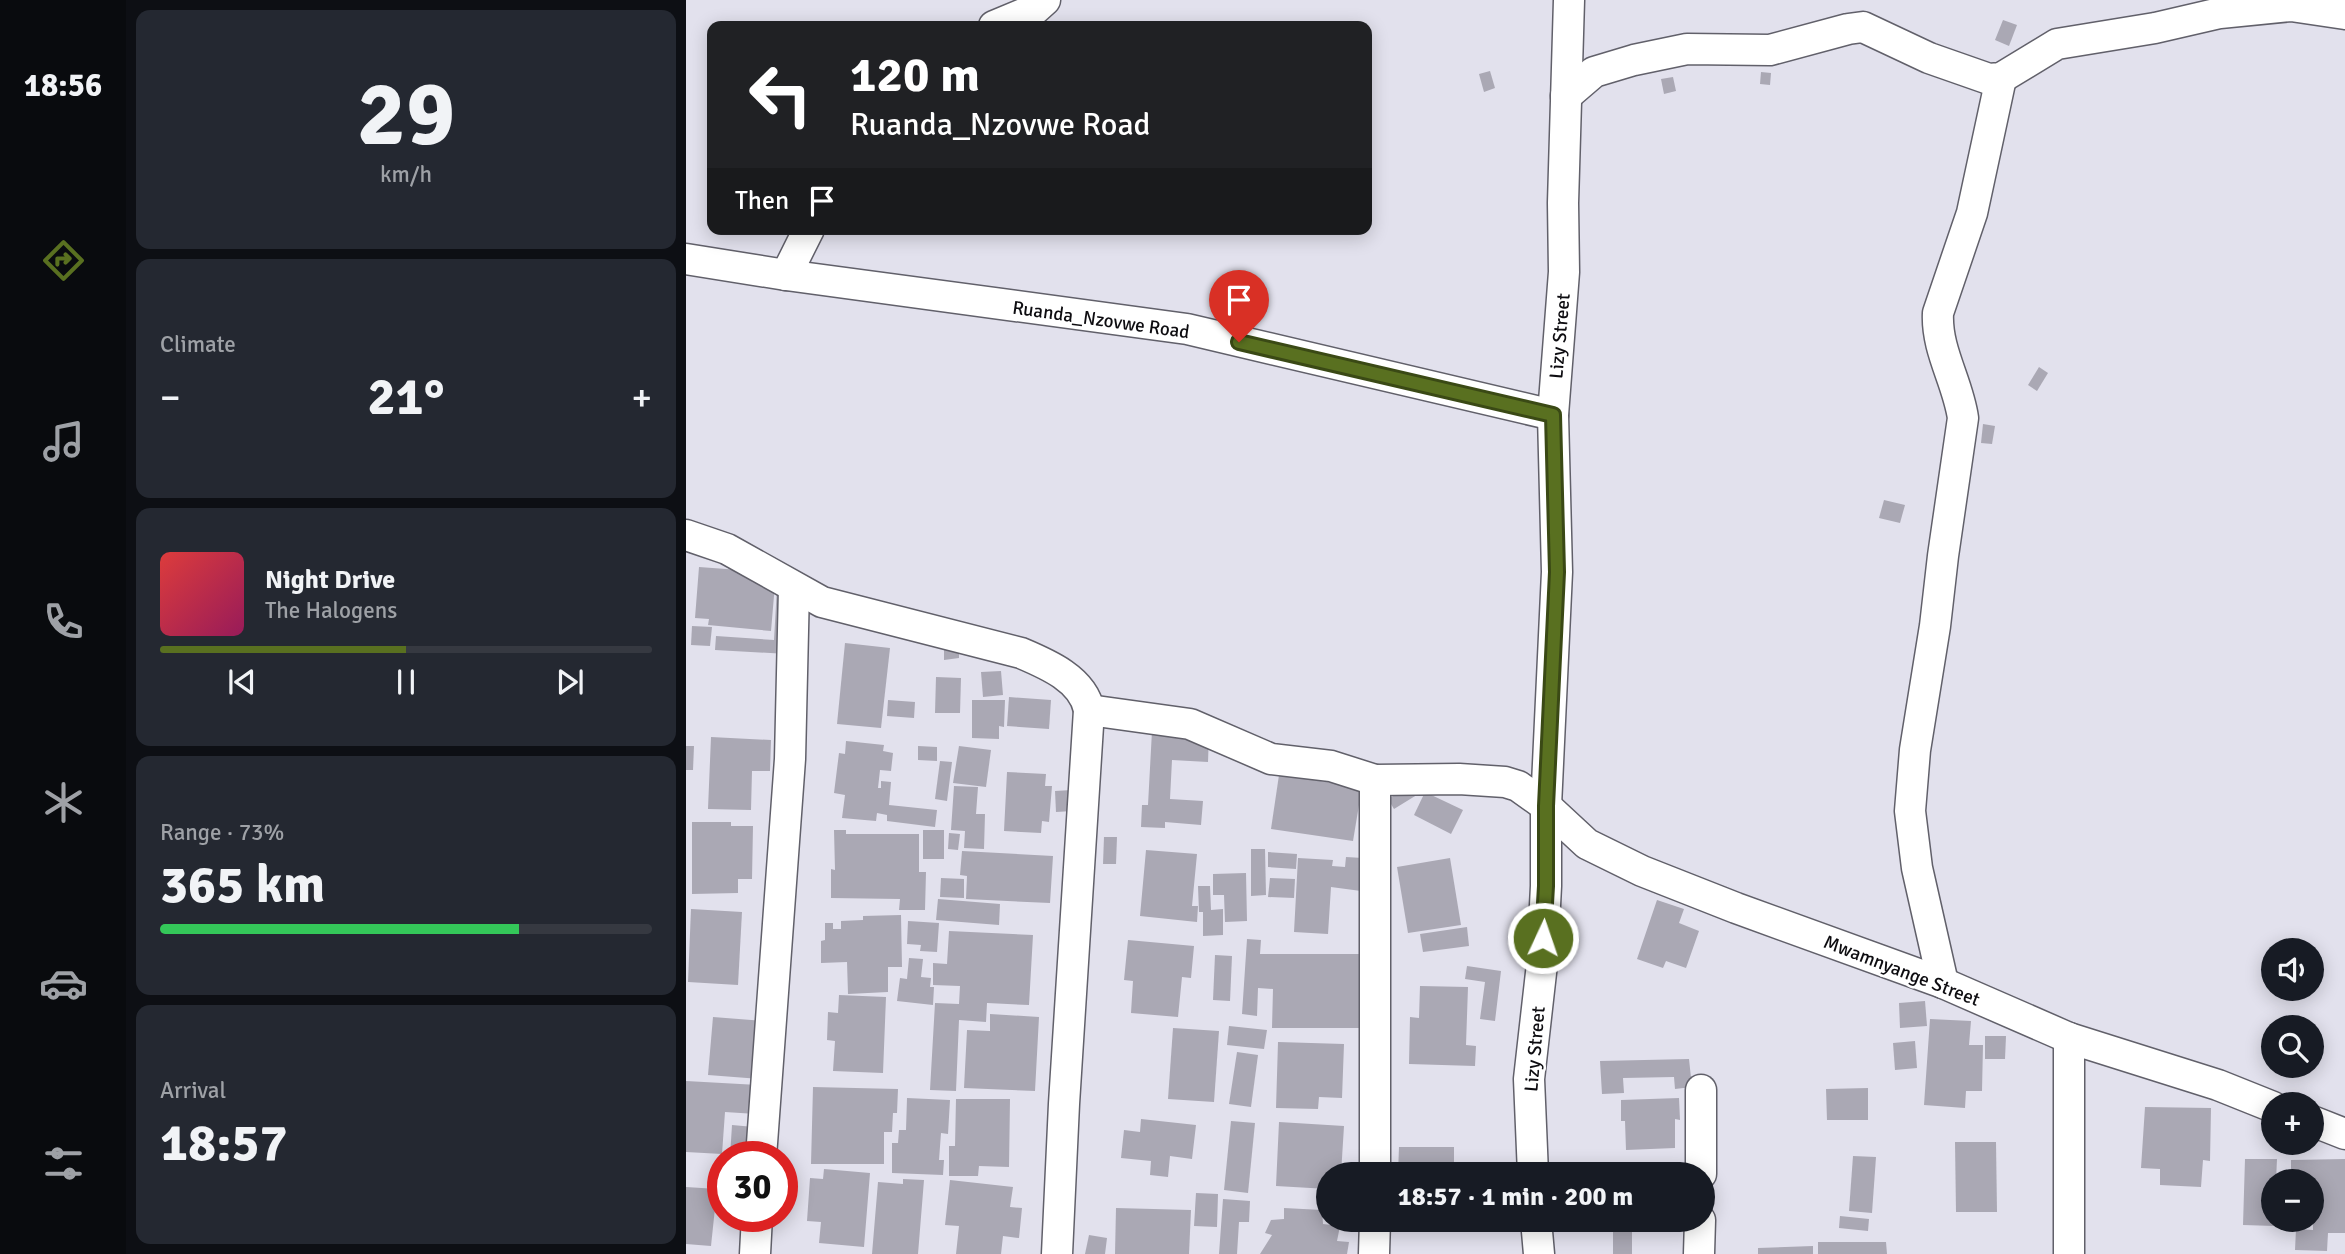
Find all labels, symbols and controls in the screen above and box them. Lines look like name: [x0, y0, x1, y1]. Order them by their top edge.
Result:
text: 120 m: [850, 45, 980, 105]
icon: left: [735, 49, 826, 140]
text: 29: [357, 58, 455, 171]
text: 18:56: [24, 66, 102, 105]
text: Ruanda_Nzovwe Road: [850, 105, 1151, 144]
text: km/h: [380, 160, 432, 189]
icon: arrive: [803, 182, 841, 220]
text: Then: [735, 185, 789, 217]
icon: directions: [39, 236, 88, 285]
pin: [1209, 270, 1269, 342]
icon: arrive: [1220, 281, 1258, 319]
street label: Lizy Street: [1544, 292, 1576, 380]
street label: Ruanda_Nzovwe Road: [1011, 296, 1191, 344]
text: Climate: [160, 330, 236, 359]
text: 21°: [368, 365, 444, 429]
text: −: [160, 374, 181, 421]
text: +: [631, 374, 652, 421]
icon: music: [39, 417, 88, 466]
text: Night Drive: [265, 564, 395, 596]
text: The Halogens: [265, 596, 397, 625]
icon: phone: [39, 597, 88, 646]
icon: previous: [223, 663, 261, 701]
icon: pause: [387, 663, 425, 701]
icon: next: [551, 663, 589, 701]
icon: climate: [39, 778, 88, 827]
text: Range · 73%: [160, 818, 284, 847]
text: 365 km: [160, 853, 325, 917]
position arrow: [1506, 901, 1580, 975]
street label: Mwamnyange Street: [1820, 930, 1984, 1012]
map controls: [2261, 938, 2324, 1232]
button: sound: [2261, 938, 2324, 1001]
icon: car: [39, 959, 88, 1008]
street label: Lizy Street: [1519, 1005, 1551, 1093]
button: search: [2261, 1015, 2324, 1078]
text: Arrival: [160, 1076, 226, 1105]
button: +: [2261, 1092, 2324, 1155]
text: 18:57: [160, 1111, 288, 1175]
icon: filters: [39, 1139, 88, 1188]
speed limit sign: 30: [707, 1141, 798, 1232]
button: −: [2261, 1169, 2324, 1232]
text: 18:57 · 1 min · 200 m: [1398, 1181, 1633, 1213]

